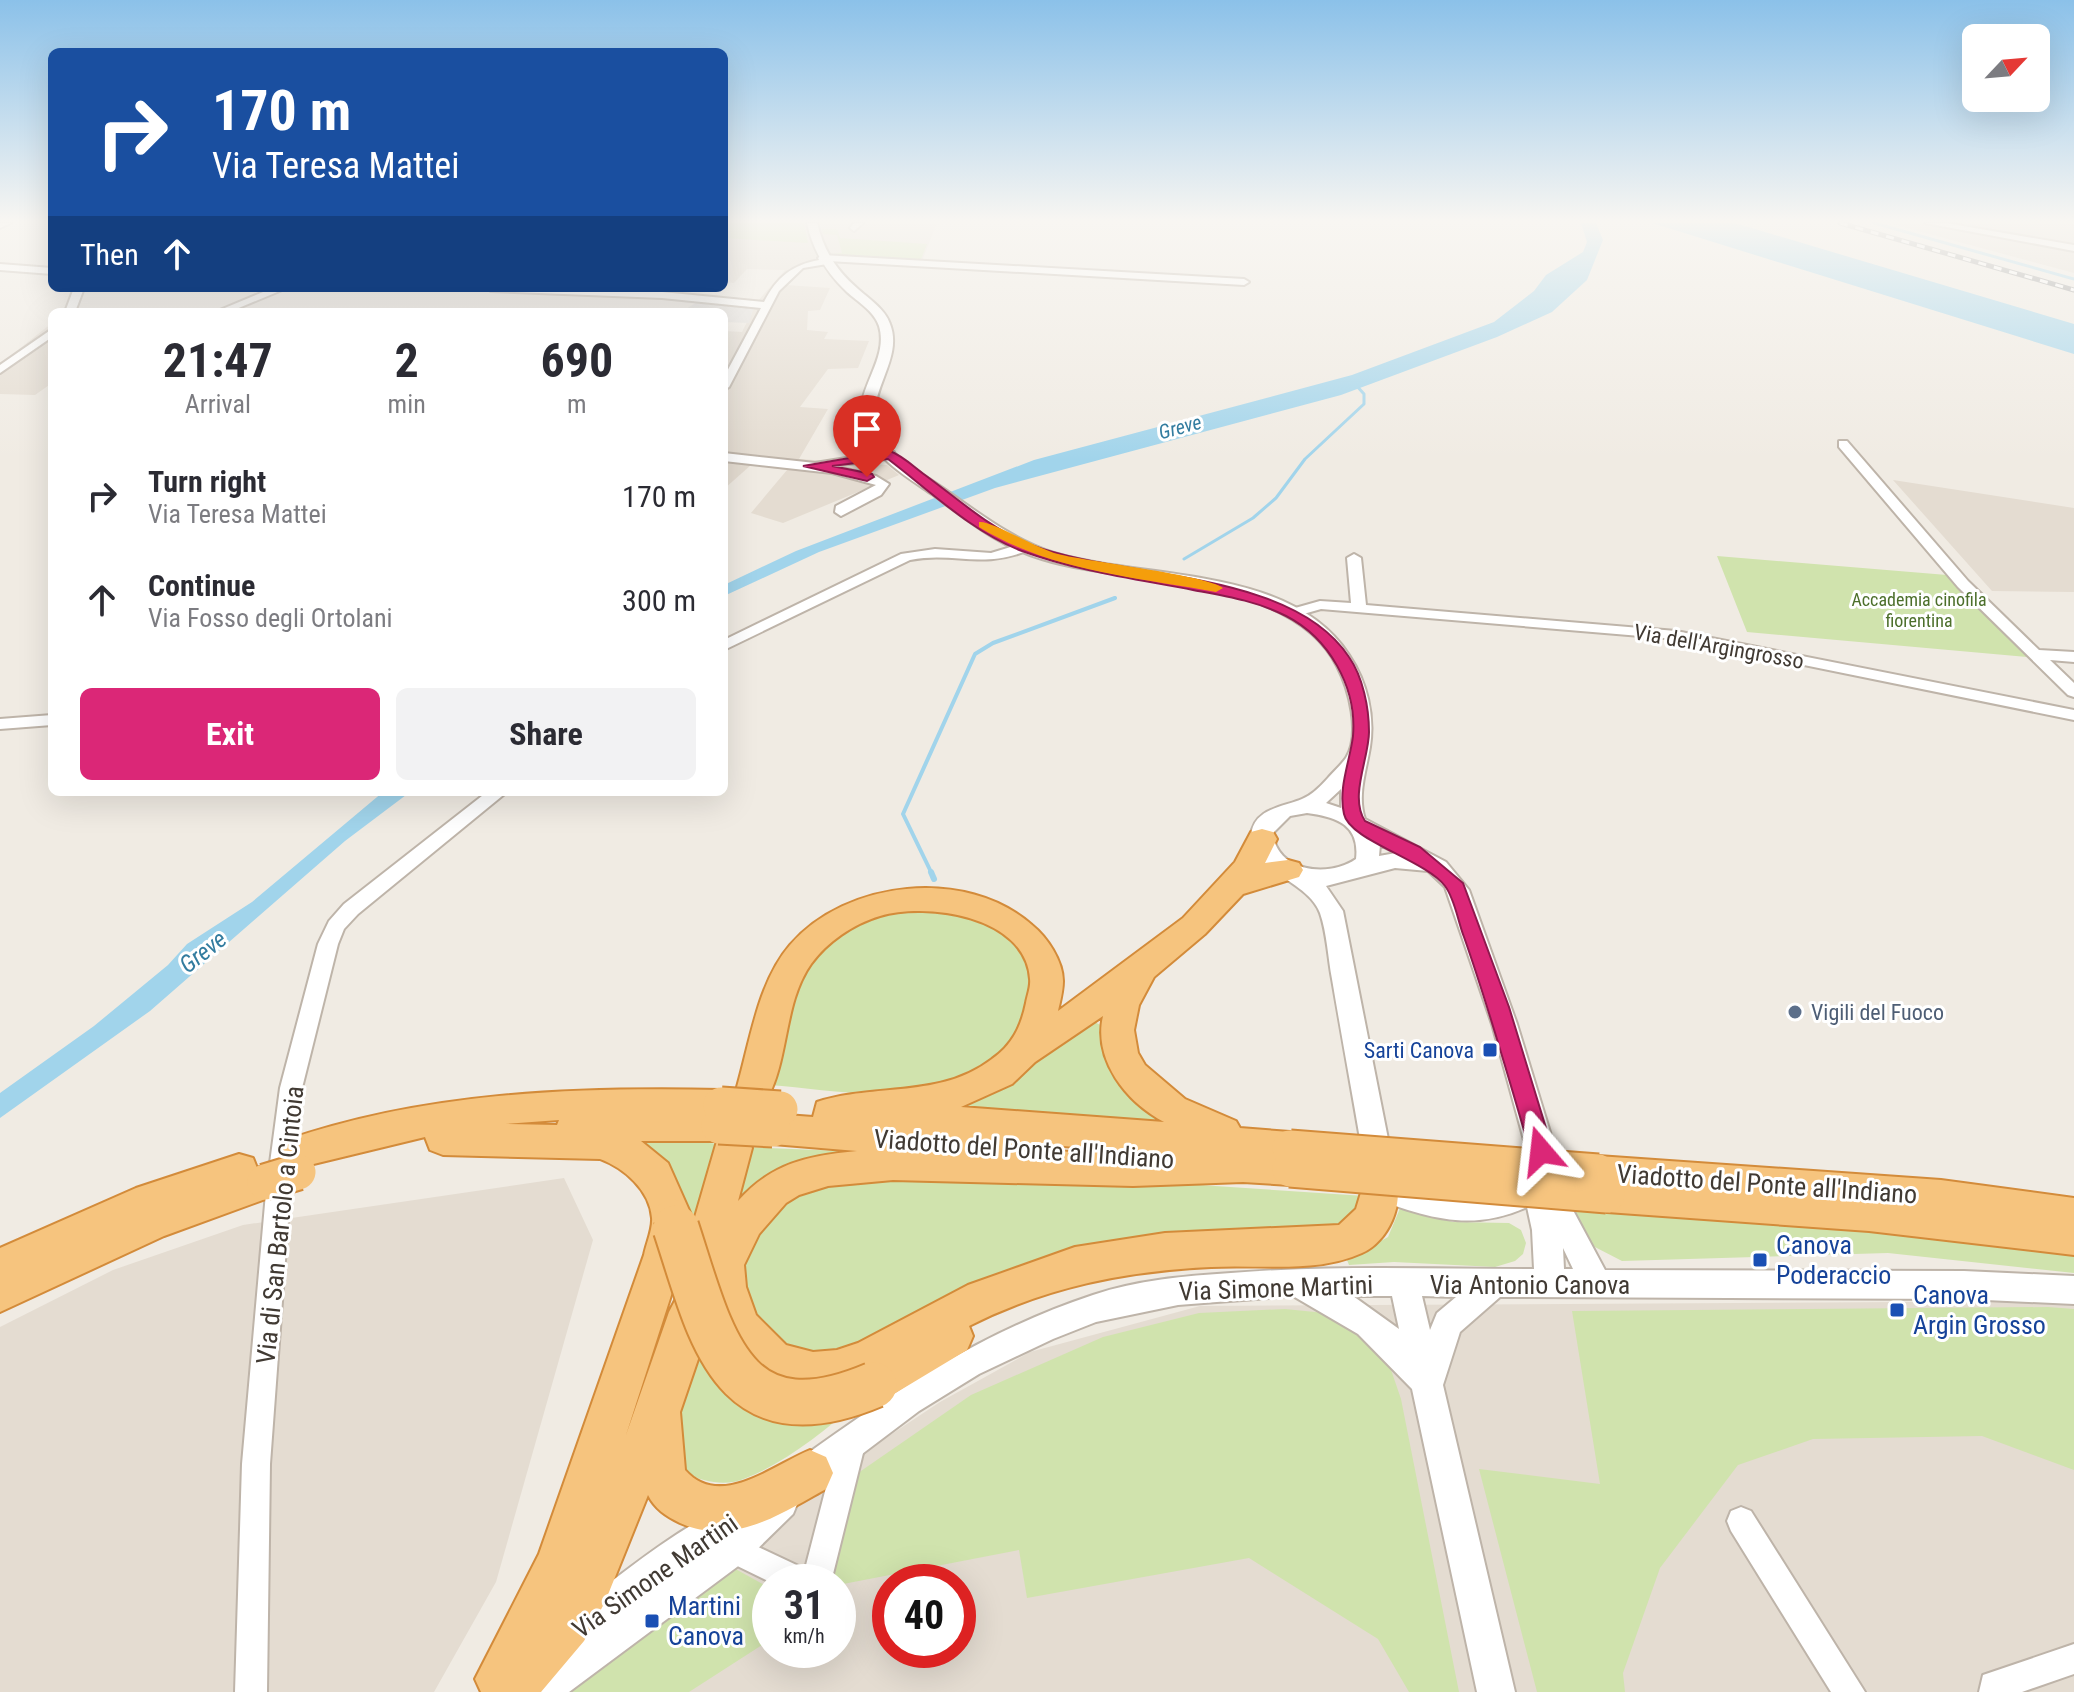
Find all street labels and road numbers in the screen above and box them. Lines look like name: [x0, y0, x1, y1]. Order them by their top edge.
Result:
street label: Via dell'Argingrosso: [1632, 619, 1806, 674]
street label: Via di San Bartolo a Cintoia: [250, 1084, 310, 1366]
street label: Viadotto del Ponte all'Indiano: [873, 1124, 1175, 1174]
street label: Viadotto del Ponte all'Indiano: [1616, 1159, 1918, 1209]
street label: Via Simone Martini: [1178, 1270, 1374, 1306]
street label: Via Antonio Canova: [1430, 1270, 1630, 1300]
street label: Via Simone Martini: [567, 1508, 743, 1644]

